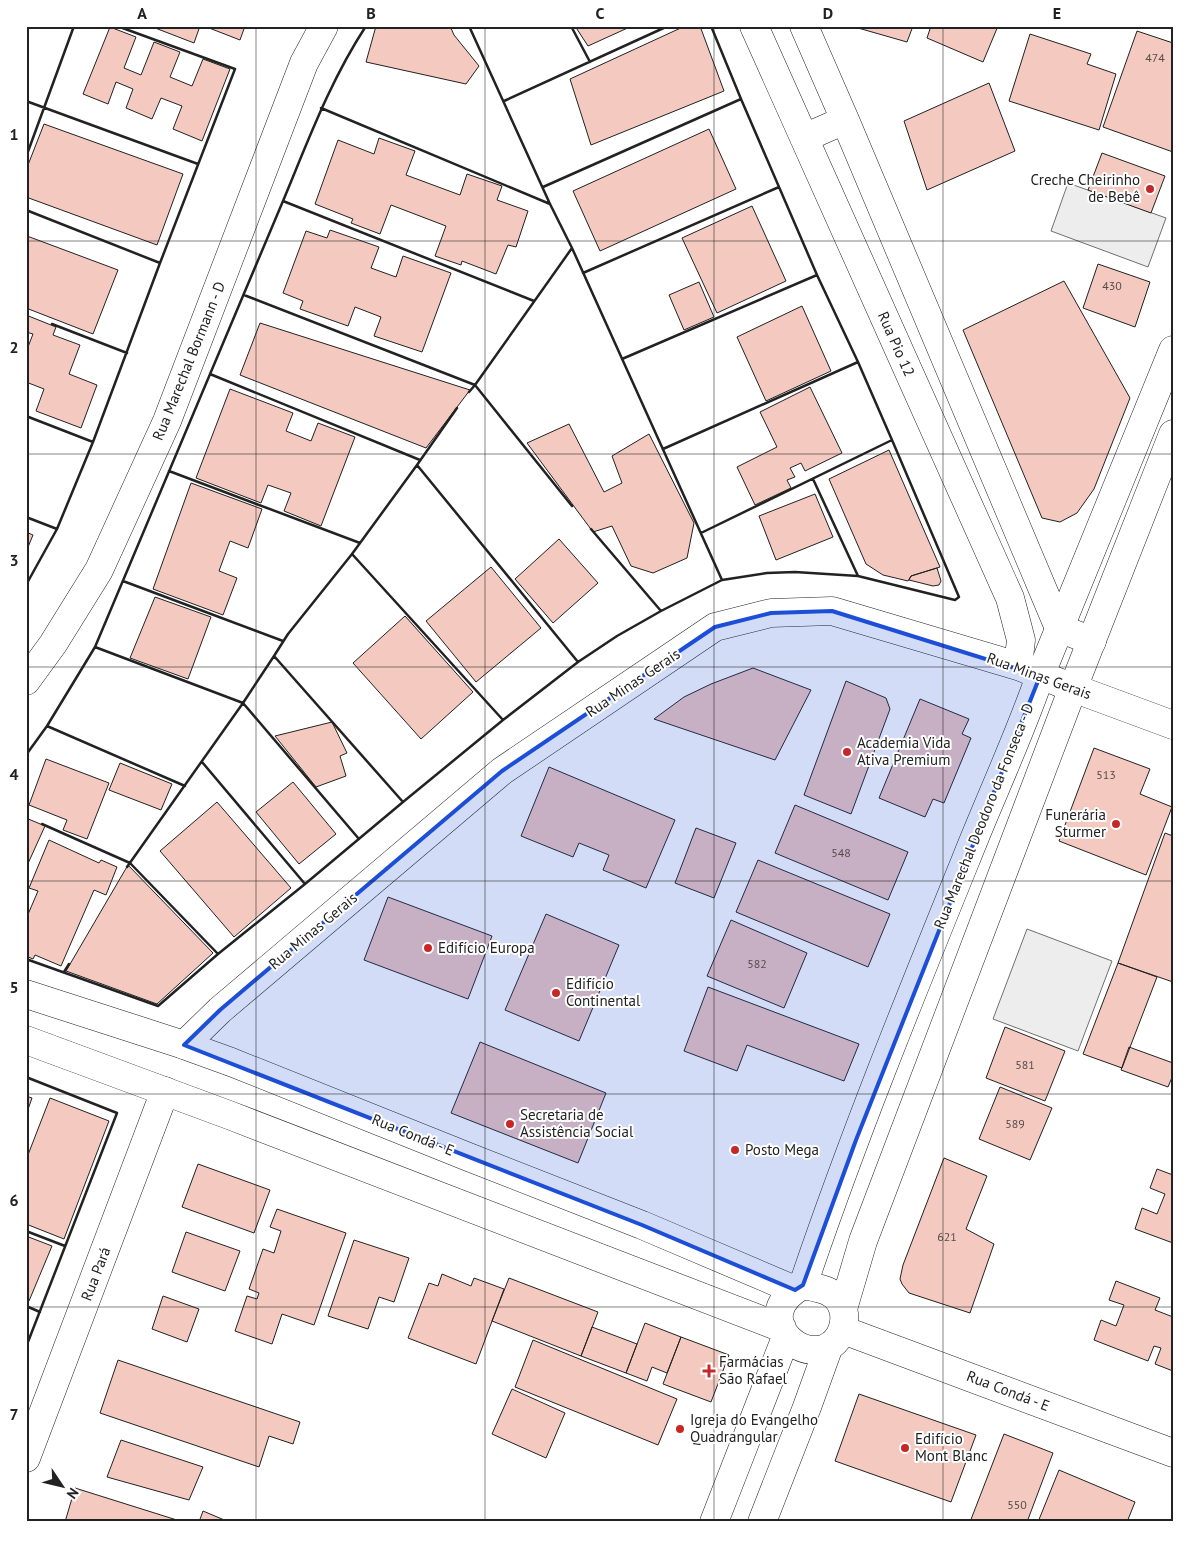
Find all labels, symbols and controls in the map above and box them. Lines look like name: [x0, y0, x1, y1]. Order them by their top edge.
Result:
text: A: [137, 3, 147, 23]
text: B: [366, 3, 376, 23]
text: C: [596, 3, 605, 23]
text: D: [823, 3, 833, 23]
text: E: [1053, 3, 1061, 23]
house number: 474: [1145, 50, 1165, 65]
text: 1: [9, 124, 19, 144]
place label: Creche Cheirinho de Bebê: [1031, 170, 1140, 206]
marker: Creche Cheirinho de Bebê: [1144, 183, 1156, 195]
house number: 430: [1102, 278, 1122, 293]
street label: Rua Marechal Bormann - D: [148, 279, 229, 443]
street label: Rua Pio 12: [874, 308, 919, 379]
text: 2: [9, 337, 19, 357]
text: 3: [9, 550, 19, 570]
street label: Rua Minas Gerais: [582, 644, 684, 721]
street label: Rua Minas Gerais: [984, 648, 1094, 703]
street label: Rua Marechal Deodoro da Fonseca - D: [929, 700, 1038, 931]
place label: Academia Vida Ativa Premium: [857, 733, 951, 769]
marker: Academia Vida Ativa Premium: [841, 746, 853, 758]
text: 4: [9, 764, 19, 784]
house number: 513: [1096, 767, 1116, 782]
place label: Funerária Sturmer: [1045, 805, 1106, 841]
marker: Funerária Sturmer: [1110, 818, 1122, 830]
house number: 548: [831, 845, 851, 860]
street label: Rua Minas Gerais: [264, 888, 361, 973]
place label: Edifício Europa: [438, 938, 535, 957]
marker: Edifício Europa: [422, 942, 434, 954]
house number: 582: [747, 956, 767, 971]
place label: Edifício Continental: [566, 974, 641, 1010]
text: 5: [9, 977, 19, 997]
marker: Edifício Continental: [550, 987, 562, 999]
house number: 581: [1015, 1057, 1035, 1072]
place label: Secretaria de Assistência Social: [520, 1105, 634, 1141]
street label: Rua Condá - E: [369, 1109, 457, 1160]
house number: 589: [1005, 1116, 1025, 1131]
marker: Secretaria de Assistência Social: [504, 1118, 516, 1130]
place label: Posto Mega: [745, 1140, 819, 1159]
marker: Posto Mega: [729, 1144, 741, 1156]
text: 6: [9, 1190, 19, 1210]
house number: 621: [937, 1229, 957, 1244]
street label: Rua Pará: [77, 1244, 114, 1303]
place label: Farmácias São Rafael: [719, 1352, 788, 1388]
marker: Farmácias São Rafael: [703, 1365, 715, 1377]
street label: Rua Condá - E: [964, 1366, 1052, 1415]
text: 7: [9, 1404, 19, 1424]
place label: Igreja do Evangelho Quadrangular: [690, 1410, 818, 1446]
marker: Igreja do Evangelho Quadrangular: [674, 1423, 686, 1435]
place label: Edifício Mont Blanc: [915, 1429, 988, 1465]
marker: Edifício Mont Blanc: [899, 1442, 911, 1454]
north arrow: [38, 1460, 88, 1510]
text: N: [63, 1485, 83, 1502]
house number: 550: [1007, 1497, 1027, 1512]

